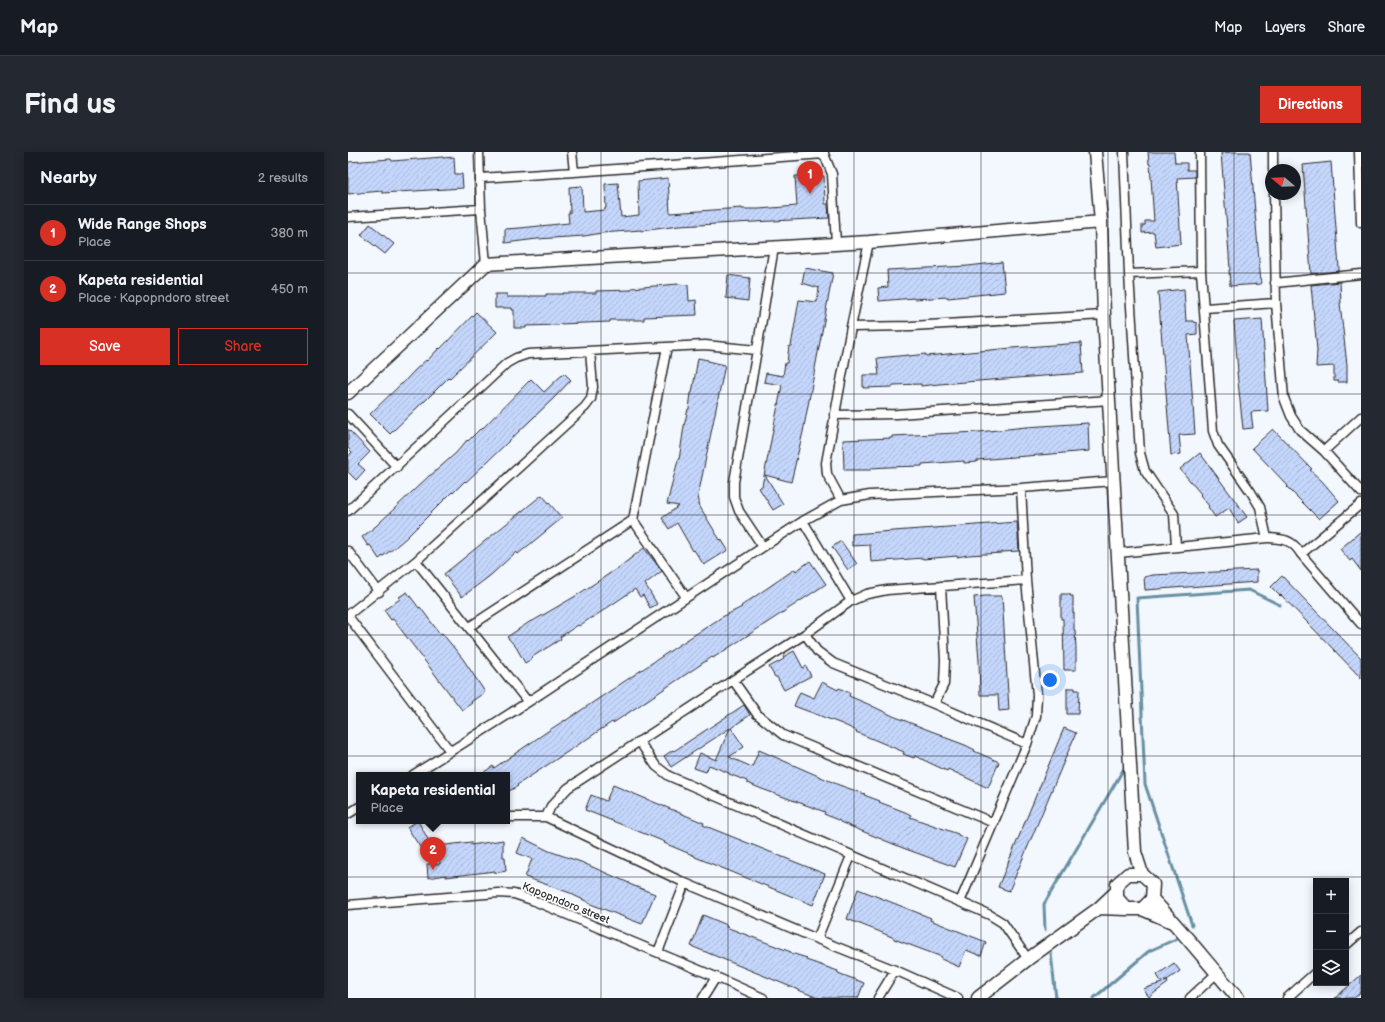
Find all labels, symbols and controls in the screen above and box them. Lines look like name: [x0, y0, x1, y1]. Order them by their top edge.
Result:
text: Map: [20, 16, 58, 39]
text: Map: [1214, 19, 1242, 36]
text: Layers: [1264, 19, 1306, 36]
text: Share: [1328, 19, 1365, 36]
button: Directions: [1260, 86, 1361, 123]
text: Find us: [24, 88, 116, 121]
pin: 1: [797, 161, 823, 194]
north arrow: [1265, 164, 1301, 200]
text: Nearby: [40, 168, 97, 188]
text: 2 results: [258, 170, 308, 186]
text: Wide Range Shops: [78, 215, 207, 234]
text: 1: [50, 225, 56, 241]
text: 380 m: [271, 225, 308, 241]
text: Place: [78, 234, 111, 250]
text: Kapeta residential: [78, 271, 203, 290]
text: 2: [49, 281, 57, 297]
text: 450 m: [271, 281, 308, 297]
text: Place · Kapopndoro street: [78, 290, 229, 306]
button: Save: [40, 328, 170, 365]
button: Share: [178, 328, 308, 365]
your location: [1040, 670, 1060, 690]
popup: [356, 772, 510, 824]
text: Kapeta residential: [371, 781, 495, 800]
text: Place: [371, 800, 403, 816]
pin: 2: [420, 837, 446, 870]
map controls: [1313, 878, 1349, 986]
button: +: [1313, 878, 1349, 914]
street label: Kapopndoro street: [520, 880, 612, 927]
button: −: [1313, 914, 1349, 950]
button: layers: [1313, 950, 1349, 986]

